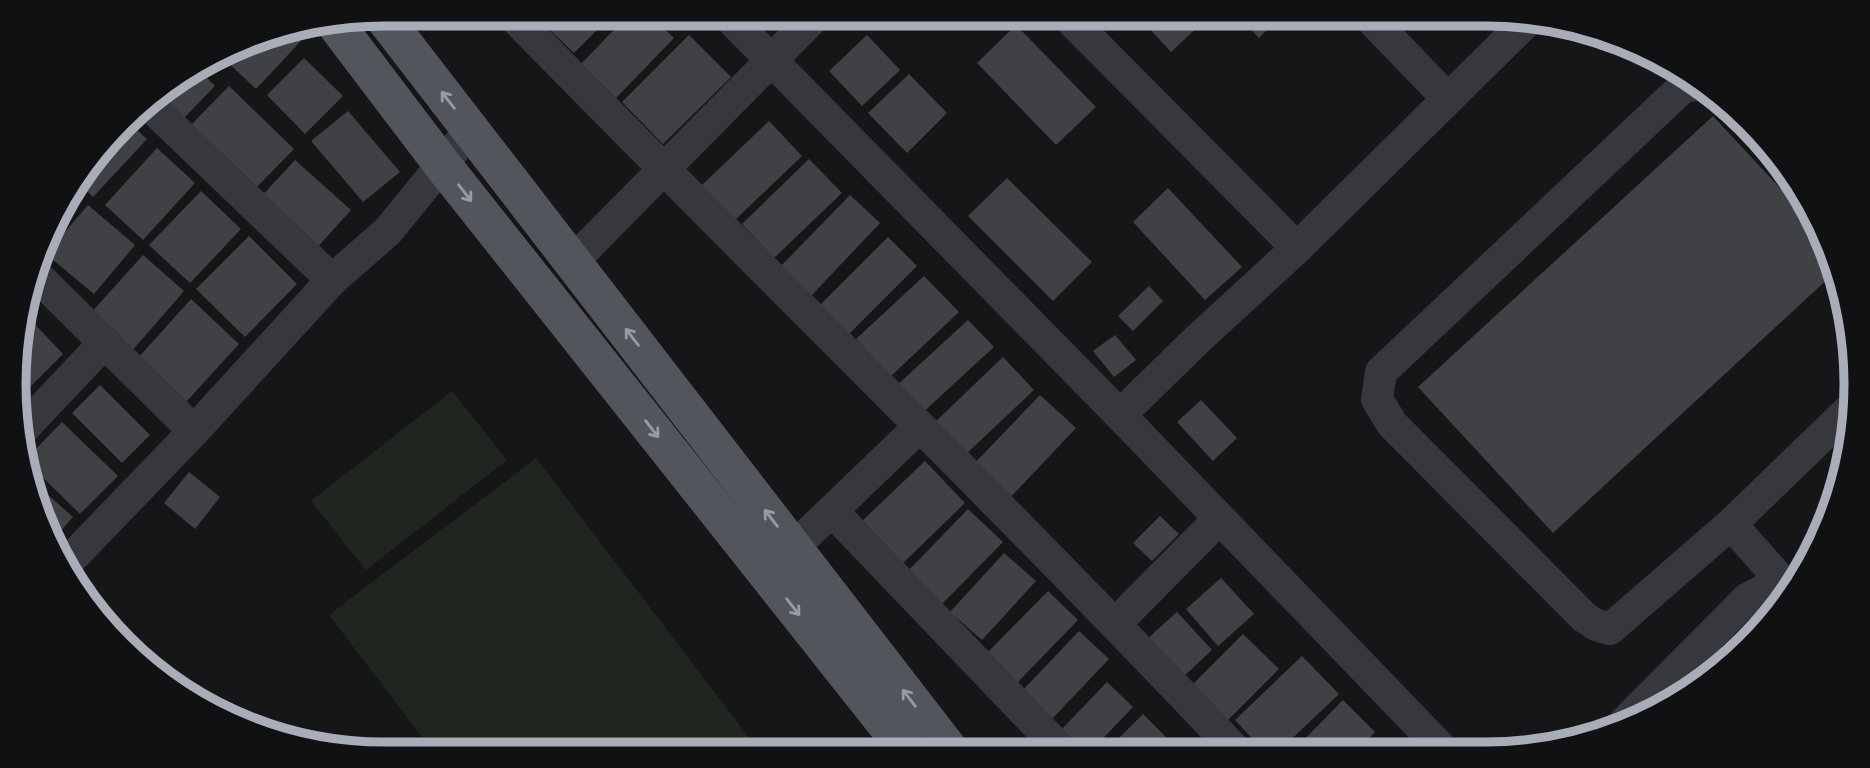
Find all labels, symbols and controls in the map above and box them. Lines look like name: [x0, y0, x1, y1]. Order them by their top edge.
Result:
one-way arrow: [440, 91, 455, 109]
one-way arrow: [457, 184, 472, 202]
one-way arrow: [625, 329, 640, 347]
one-way arrow: [644, 419, 659, 437]
one-way arrow: [763, 509, 778, 527]
one-way arrow: [786, 597, 801, 616]
one-way arrow: [902, 689, 917, 708]

